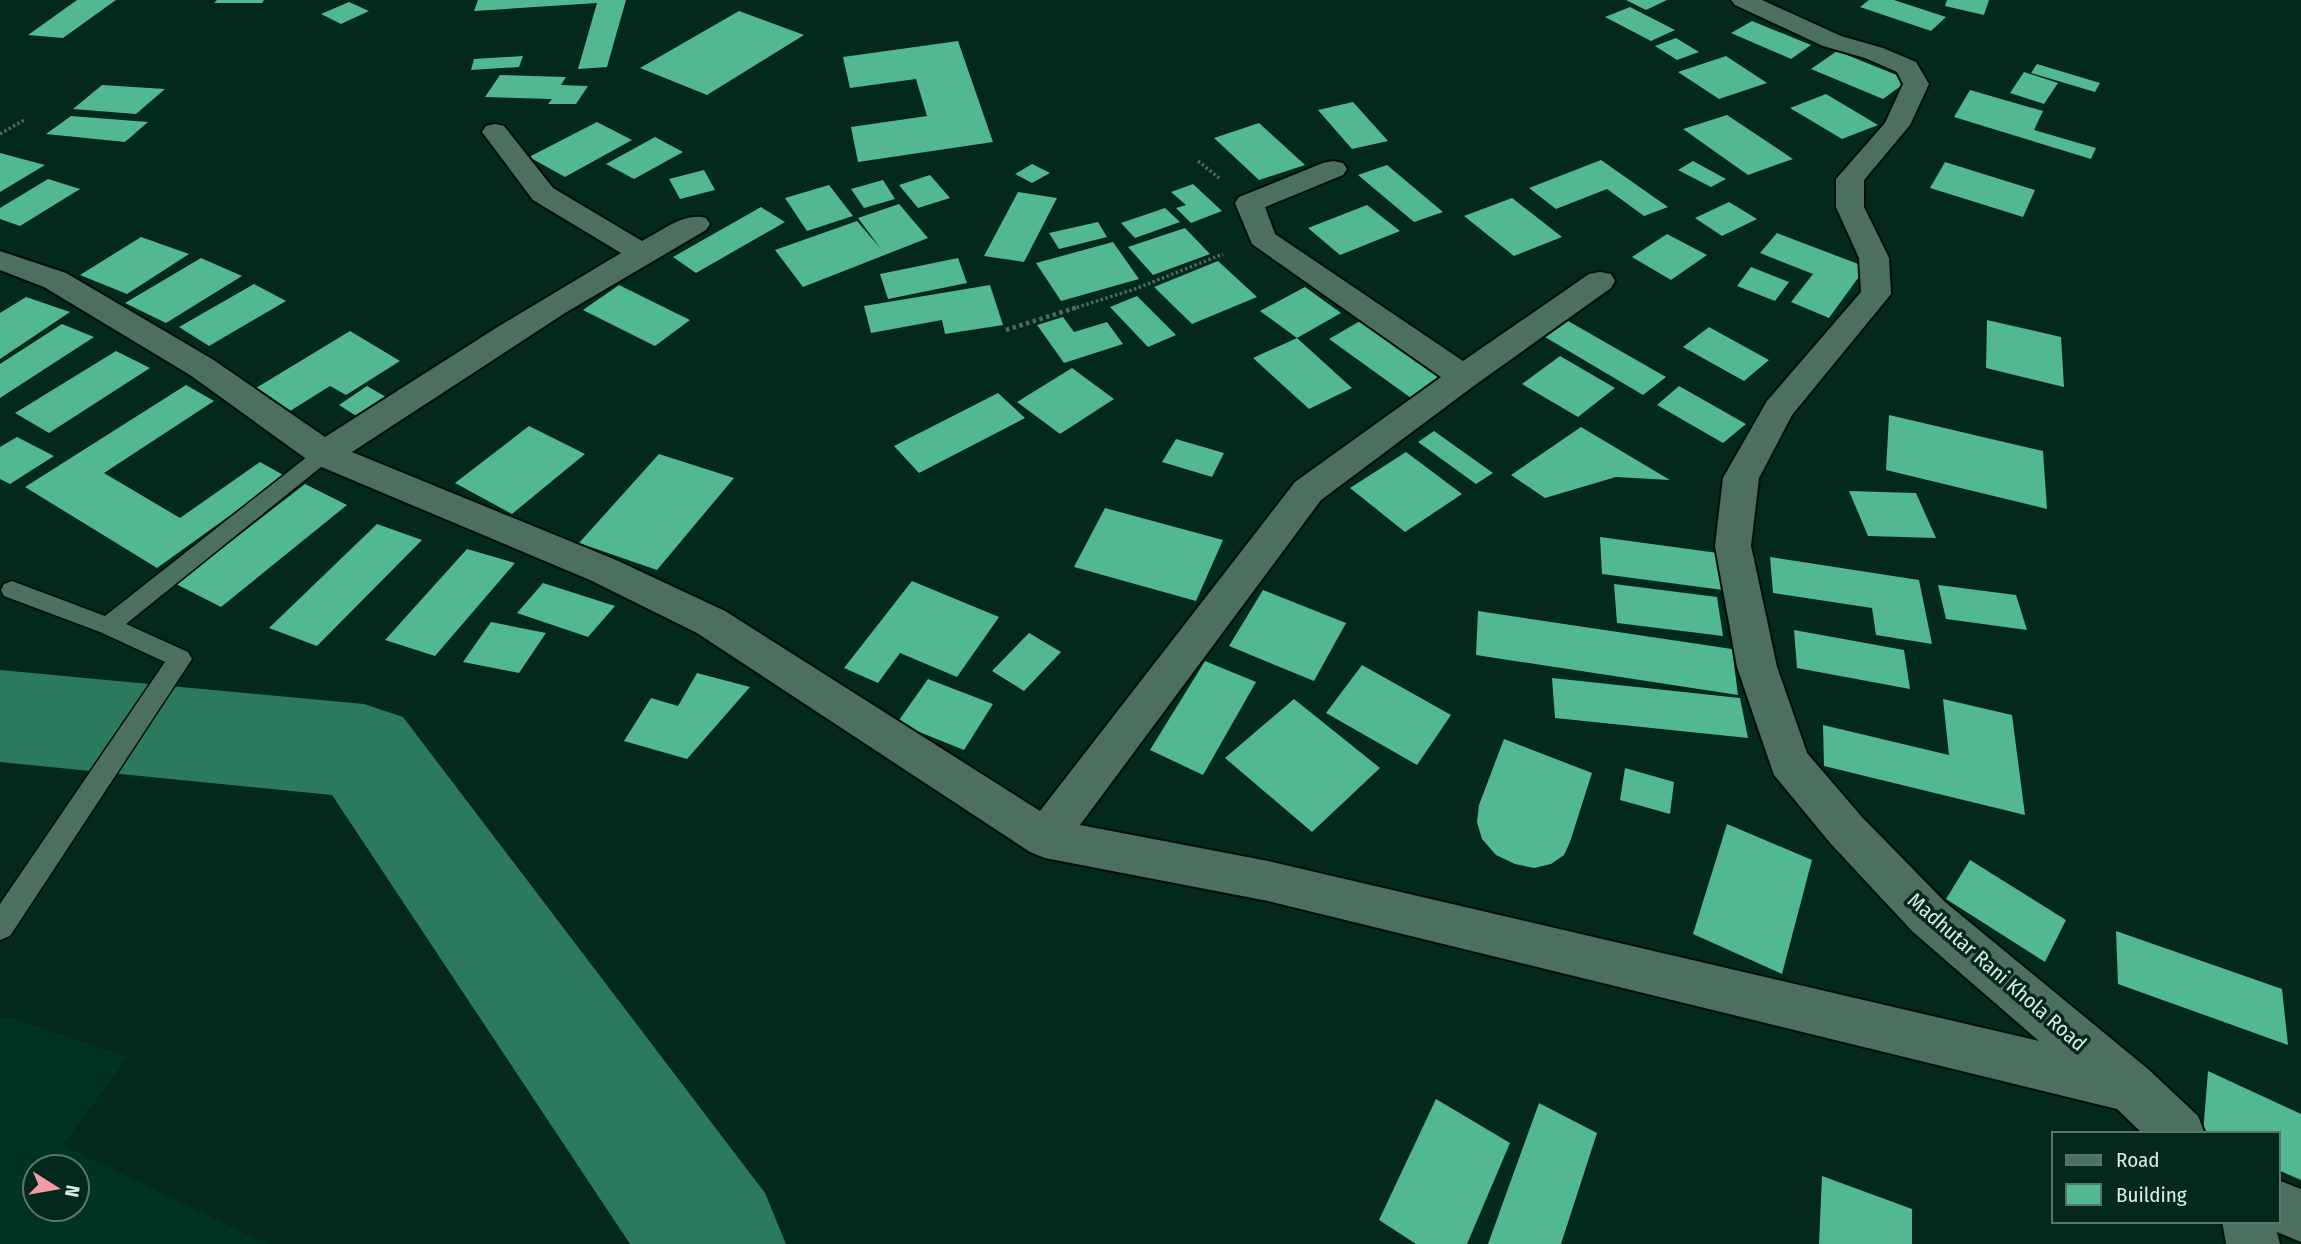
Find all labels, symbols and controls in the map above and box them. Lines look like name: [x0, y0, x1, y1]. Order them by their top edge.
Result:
street label: Madhutar Rani Khola Road: [1902, 887, 2092, 1057]
legend: [2052, 1132, 2280, 1223]
text: Road: [2116, 1147, 2160, 1173]
north arrow: [21, 1153, 91, 1223]
text: Building: [2116, 1182, 2187, 1208]
text: N: [60, 1183, 85, 1199]

